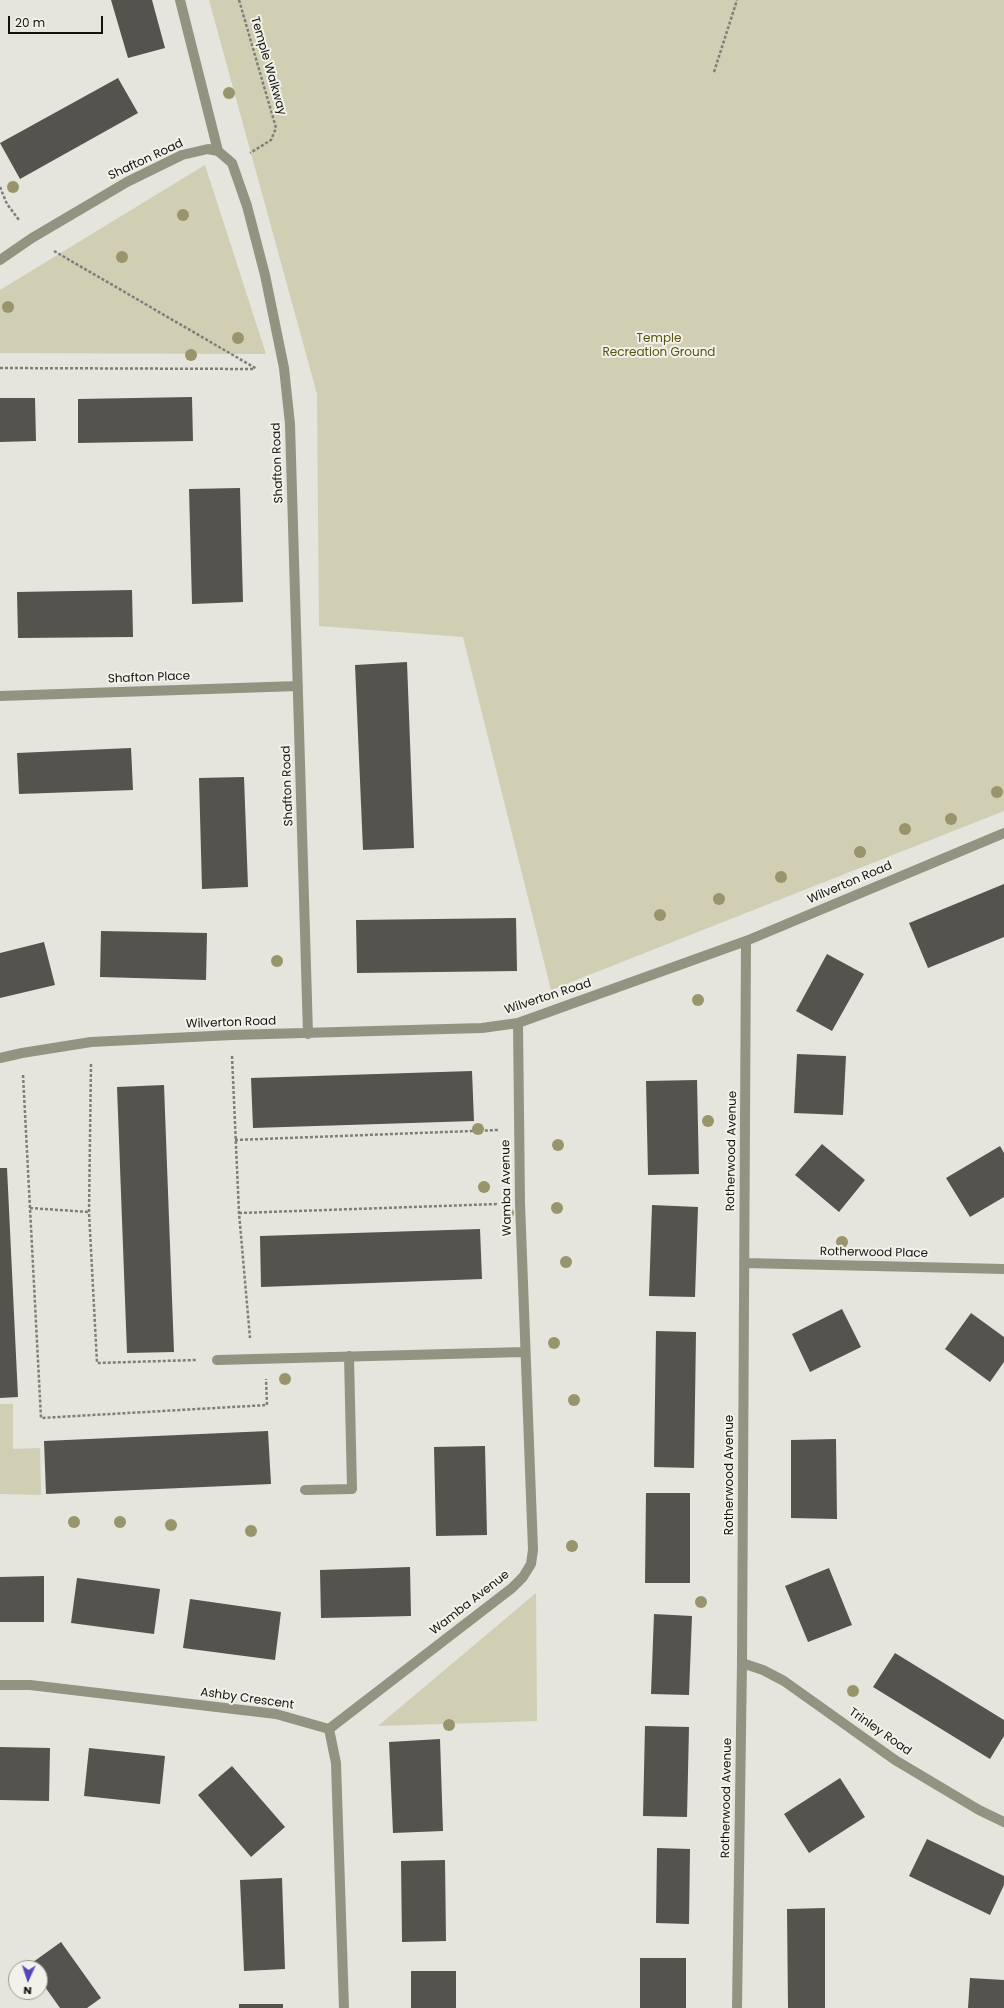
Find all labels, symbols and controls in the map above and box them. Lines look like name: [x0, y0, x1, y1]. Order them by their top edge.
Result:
scale bar: [10, 8, 105, 34]
text: 20 m: [15, 14, 45, 31]
street label: Temple Walkway: [247, 15, 289, 117]
street label: Shafton Road: [106, 136, 186, 184]
park label: Temple Recreation Ground: [603, 332, 715, 360]
street label: Shafton Road: [269, 422, 287, 504]
street label: Shafton Place: [108, 669, 190, 687]
street label: Shafton Road: [279, 745, 297, 827]
street label: Wilverton Road: [806, 859, 894, 907]
street label: Wilverton Road: [503, 976, 593, 1018]
street label: Wilverton Road: [186, 1014, 276, 1032]
street label: Rotherwood Avenue: [724, 1091, 740, 1211]
street label: Wamba Avenue: [499, 1140, 515, 1236]
street label: Rotherwood Place: [820, 1245, 928, 1261]
street label: Rotherwood Avenue: [723, 1415, 737, 1535]
street label: Wamba Avenue: [427, 1568, 513, 1638]
street label: Ashby Crescent: [199, 1685, 295, 1713]
street label: Trinley Road: [846, 1705, 914, 1759]
street label: Rotherwood Avenue: [719, 1738, 735, 1858]
north arrow: [8, 1960, 48, 2000]
text: N: [23, 1983, 32, 1999]

